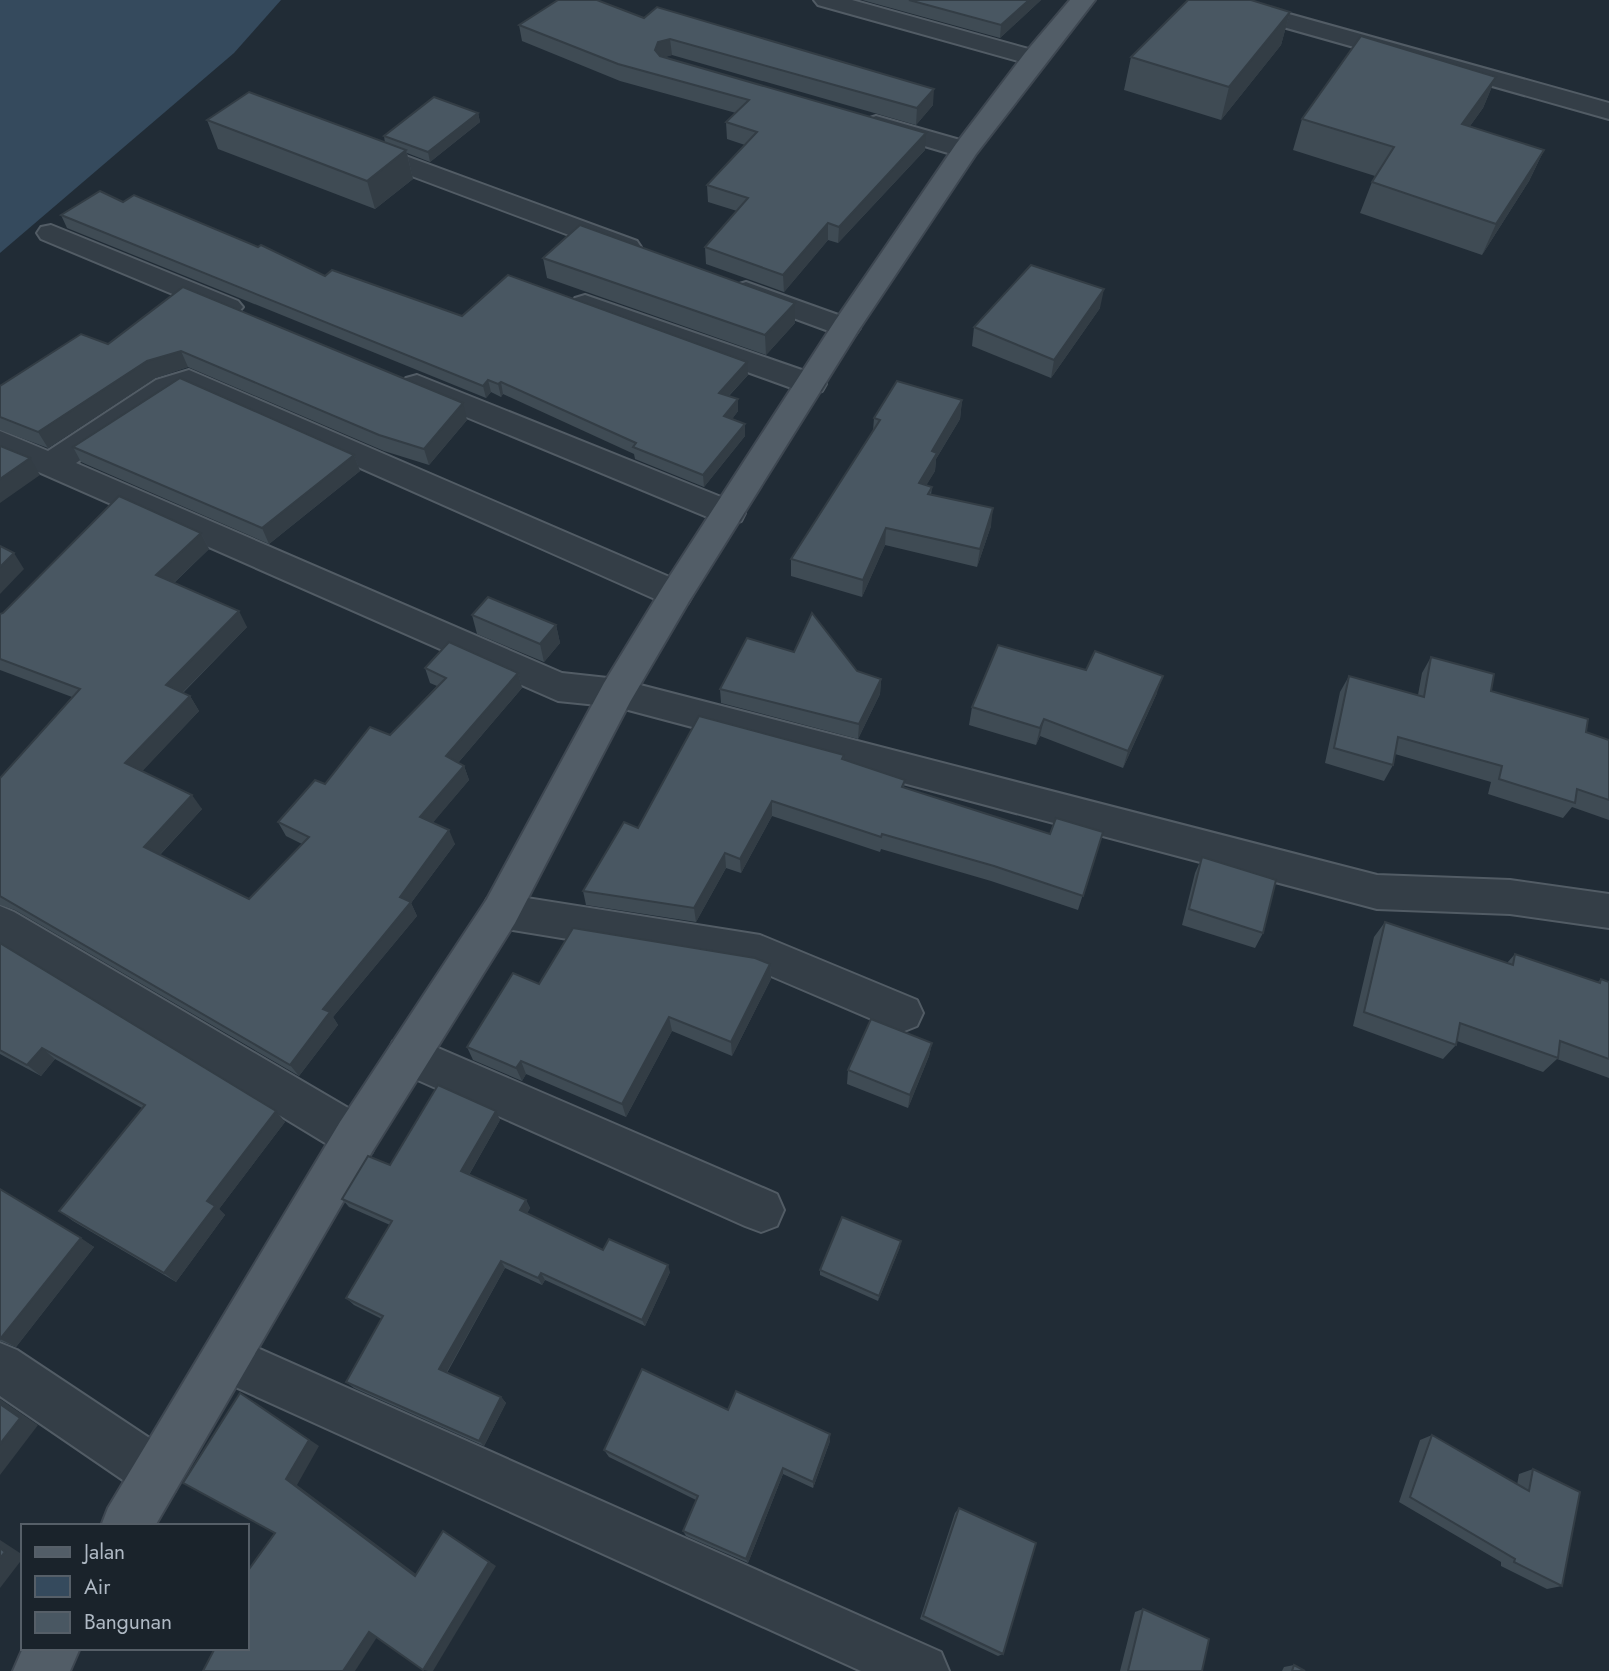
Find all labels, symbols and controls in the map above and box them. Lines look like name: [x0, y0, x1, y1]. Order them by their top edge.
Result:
legend: [21, 1524, 248, 1650]
text: Jalan: [81, 1537, 125, 1567]
text: Air: [84, 1572, 111, 1602]
text: Bangunan: [84, 1607, 172, 1637]

